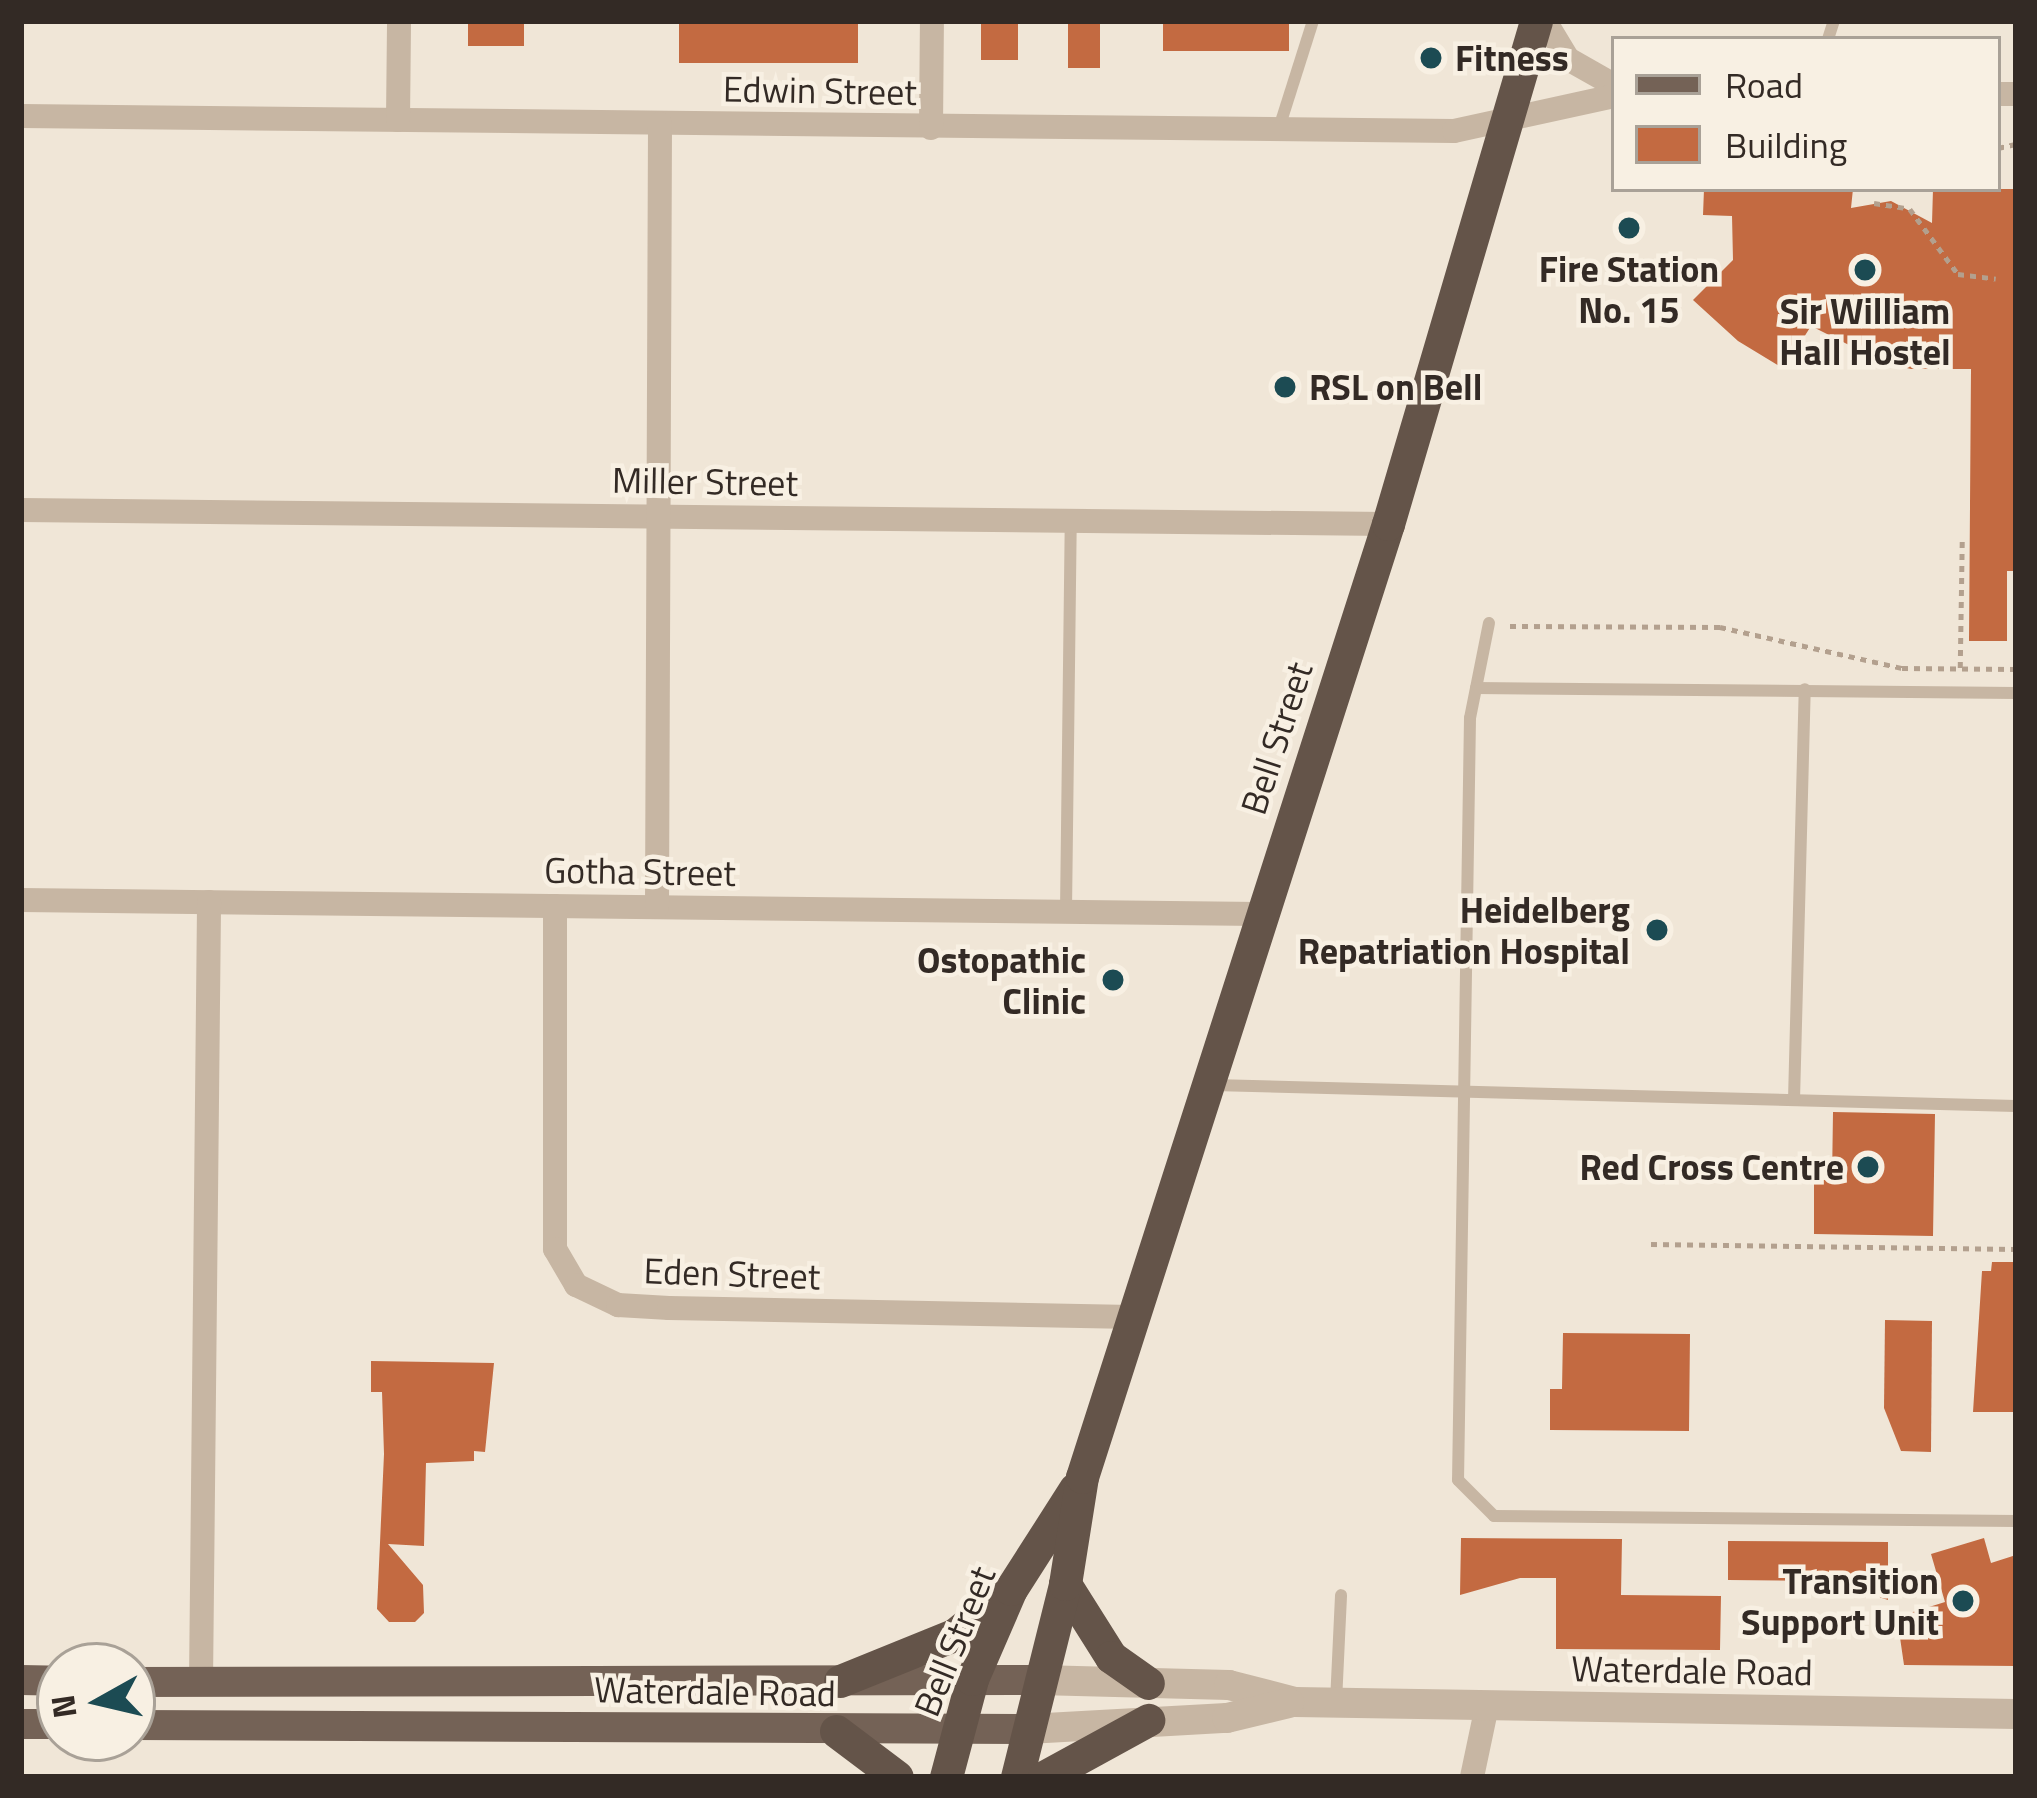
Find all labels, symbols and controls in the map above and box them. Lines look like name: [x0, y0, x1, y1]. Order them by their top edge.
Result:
place label: Fitness: [1455, 36, 1569, 80]
legend: [1611, 36, 2001, 192]
marker: Fitness: [1418, 45, 1444, 71]
text: Road: [1725, 57, 1803, 112]
street label: Edwin Street: [723, 67, 917, 113]
text: Building: [1725, 117, 1847, 172]
marker: Fire Station No. 15: [1616, 215, 1642, 241]
place label: Fire Station No. 15: [1539, 246, 1719, 331]
marker: Sir William Hall Hostel: [1852, 257, 1878, 283]
place label: Sir William Hall Hostel: [1779, 288, 1951, 373]
place label: RSL on Bell: [1309, 365, 1483, 409]
marker: RSL on Bell: [1272, 374, 1298, 400]
street label: Miller Street: [612, 458, 798, 504]
street label: Bell Street: [1231, 656, 1321, 820]
street label: Gotha Street: [544, 848, 736, 894]
place label: Heidelberg Repatriation Hospital: [1298, 887, 1630, 972]
marker: Heidelberg Repatriation Hospital: [1641, 914, 1673, 946]
place label: Ostopathic Clinic: [917, 937, 1086, 1022]
marker: Ostopathic Clinic: [1097, 964, 1129, 996]
place label: Red Cross Centre: [1580, 1145, 1844, 1189]
marker: Red Cross Centre: [1855, 1154, 1881, 1180]
street label: Eden Street: [643, 1248, 821, 1298]
place label: Transition Support Unit: [1741, 1558, 1939, 1643]
street label: Bell Street: [904, 1560, 1004, 1722]
marker: Transition Support Unit: [1950, 1588, 1976, 1614]
north arrow: [36, 1642, 156, 1762]
street label: Waterdale Road: [1571, 1646, 1813, 1694]
street label: Waterdale Road: [594, 1667, 836, 1715]
text: N: [37, 1692, 90, 1721]

